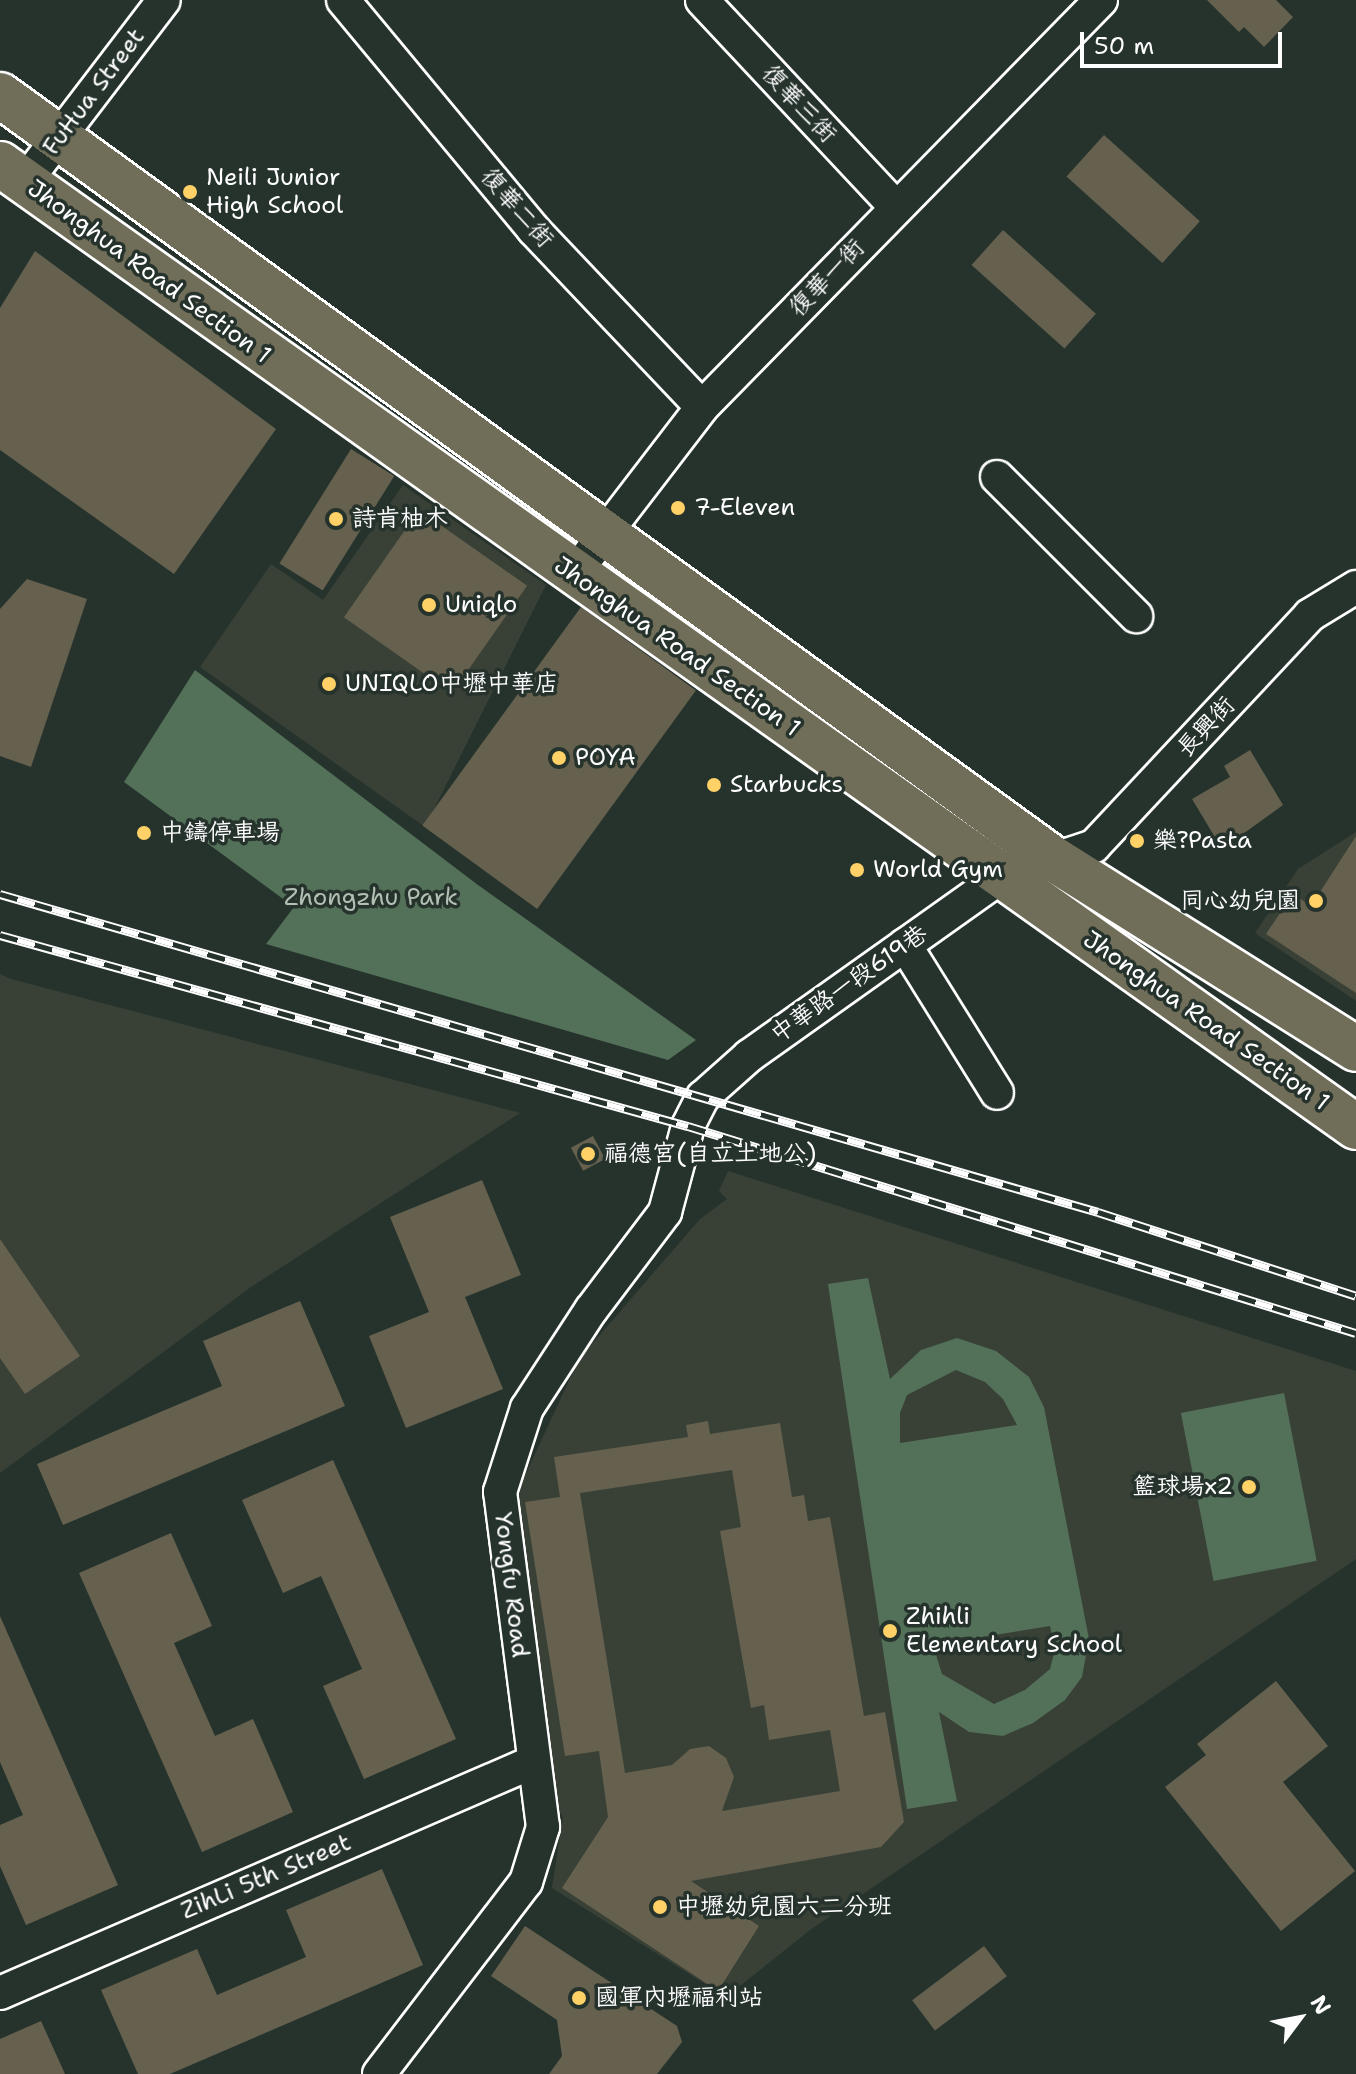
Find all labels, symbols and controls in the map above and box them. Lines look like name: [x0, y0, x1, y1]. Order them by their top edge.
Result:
scale bar: [1084, 16, 1286, 66]
street label: FuHua Street: [37, 23, 151, 161]
text: 50 m: [1094, 30, 1154, 62]
street label: 復華三街: [756, 59, 842, 149]
street label: 復華二街: [475, 162, 559, 254]
place label: Neili Junior High School: [206, 164, 343, 220]
street label: Jhonghua Road Section 1: [22, 174, 276, 370]
marker: Neili Junior High School: [181, 183, 199, 201]
street label: 復華一街: [783, 233, 871, 323]
place label: 7-Eleven: [694, 494, 795, 522]
marker: 7-Eleven: [669, 499, 687, 517]
place label: 詩肯柚木: [352, 505, 448, 533]
marker: 詩肯柚木: [327, 510, 345, 528]
street label: Jhonghua Road Section 1: [548, 551, 806, 743]
place label: Uniqlo: [445, 591, 517, 619]
marker: Uniqlo: [420, 596, 438, 614]
place label: UNIQLO中壢中華店: [345, 670, 559, 698]
marker: UNIQLO中壢中華店: [320, 675, 338, 693]
street label: 長興街: [1171, 691, 1241, 763]
place label: POYA: [575, 744, 636, 772]
marker: POYA: [550, 749, 568, 767]
place label: Starbucks: [730, 771, 843, 799]
marker: Starbucks: [705, 776, 723, 794]
place label: 中鑄停車場: [160, 819, 280, 847]
marker: 中鑄停車場: [135, 824, 153, 842]
place label: 樂?Pasta: [1153, 827, 1252, 855]
marker: 樂?Pasta: [1128, 832, 1146, 850]
place label: World Gym: [873, 856, 1003, 884]
marker: World Gym: [848, 861, 866, 879]
park label: Zhongzhu Park: [284, 884, 458, 912]
place label: 同心幼兒園: [1180, 887, 1300, 915]
marker: 同心幼兒園: [1307, 892, 1325, 910]
street label: 中華路一段619巷: [765, 919, 933, 1049]
street label: Jhonghua Road Section 1: [1077, 925, 1335, 1117]
place label: 福德宮(自立土地公): [604, 1140, 816, 1168]
marker: 福德宮(自立土地公): [579, 1145, 597, 1163]
place label: 籃球場x2: [1132, 1473, 1233, 1501]
marker: 籃球場x2: [1240, 1478, 1258, 1496]
street label: Yongfu Road: [488, 1511, 534, 1659]
place label: Zhihli Elementary School: [906, 1603, 1122, 1659]
marker: Zhihli Elementary School: [881, 1622, 899, 1640]
street label: ZihLi 5th Street: [177, 1828, 355, 1926]
place label: 中壢幼兒園六二分班: [676, 1893, 892, 1921]
marker: 中壢幼兒園六二分班: [651, 1898, 669, 1916]
north arrow: [1260, 1978, 1340, 2058]
place label: 國軍內壢福利站: [595, 1984, 763, 2012]
marker: 國軍內壢福利站: [570, 1989, 588, 2007]
text: N: [1304, 1990, 1338, 2020]

